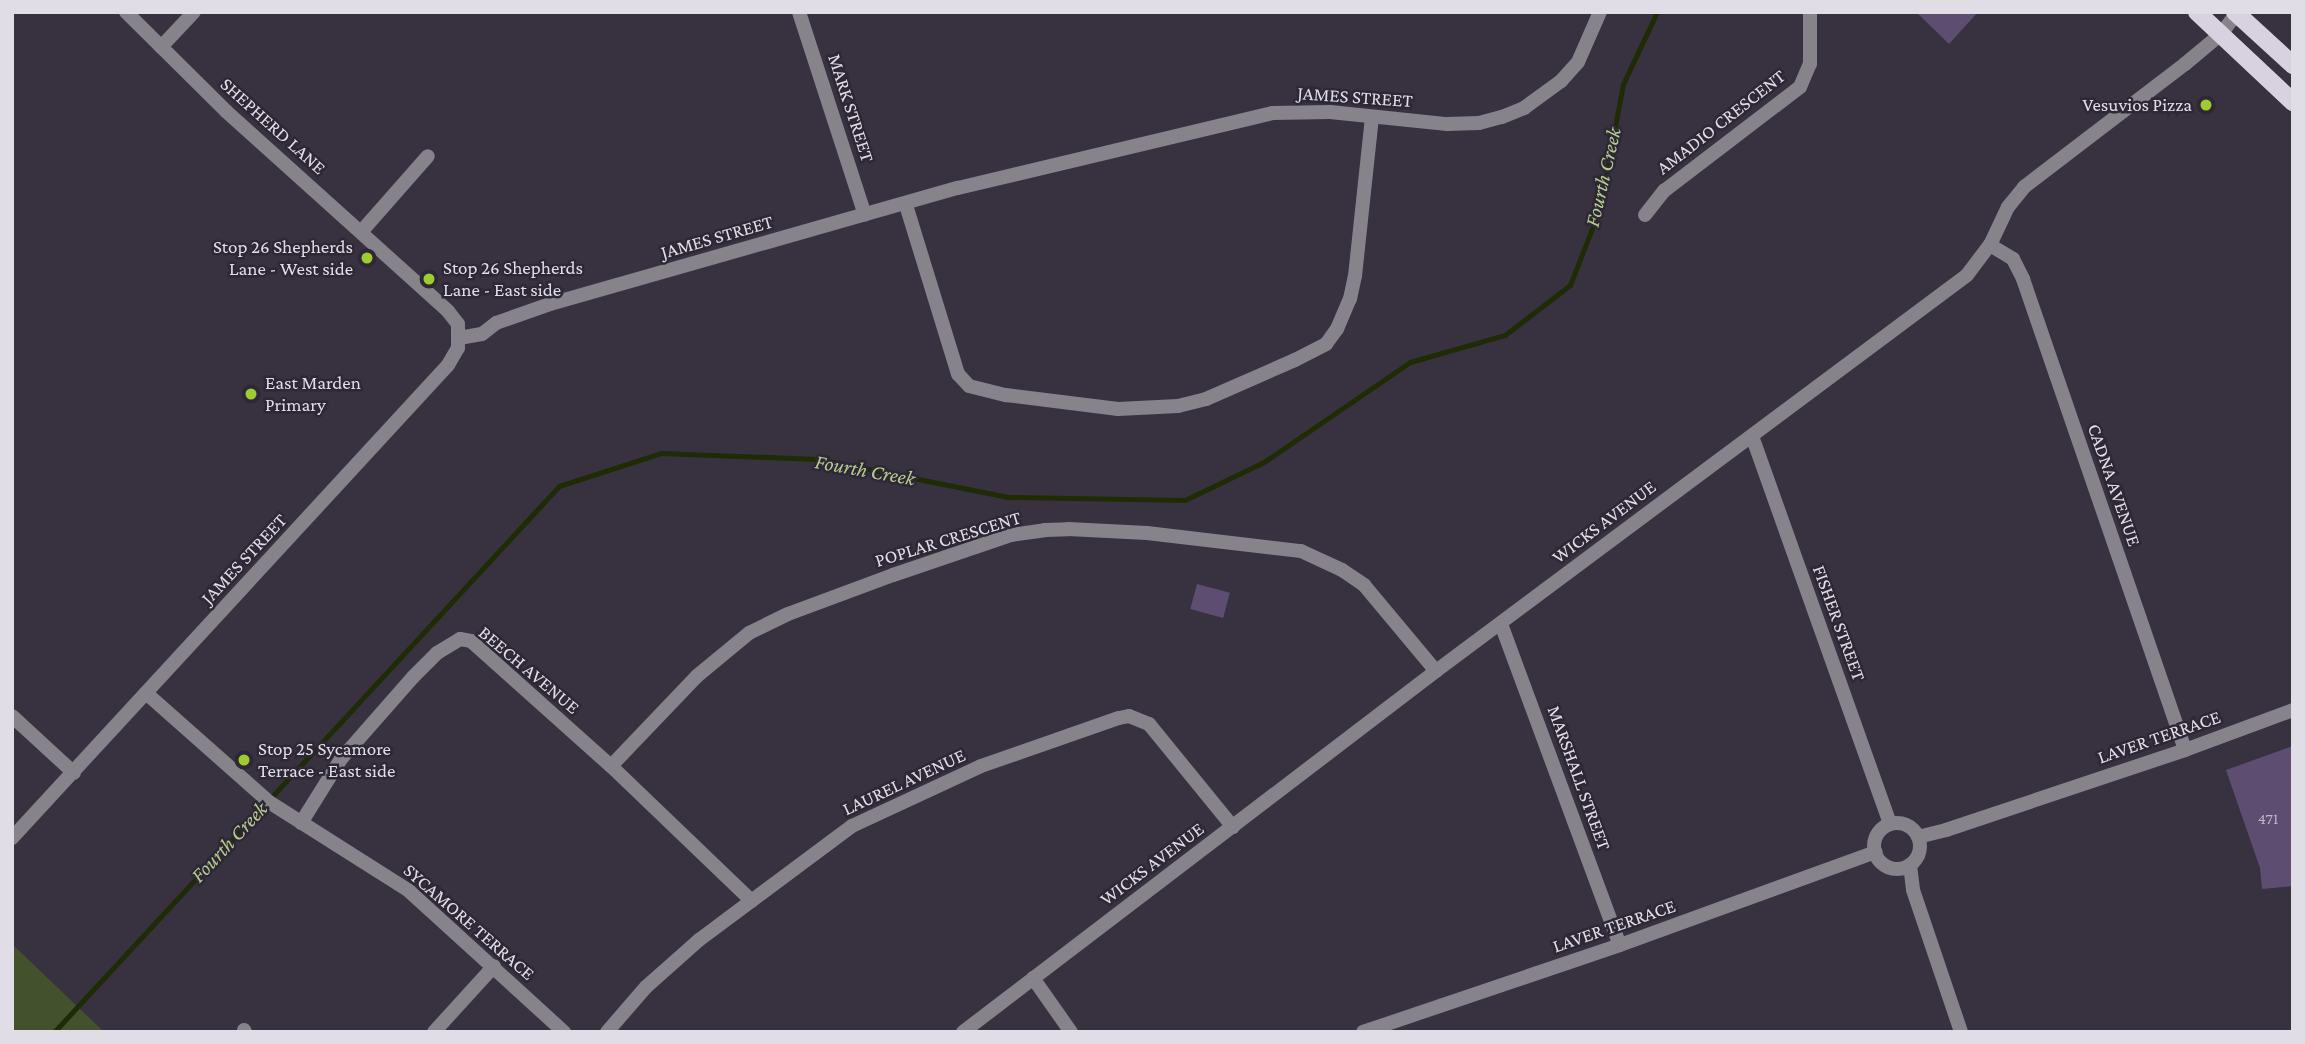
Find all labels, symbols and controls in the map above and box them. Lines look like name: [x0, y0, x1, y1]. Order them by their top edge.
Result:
street label: MARK STREET: [823, 51, 879, 165]
street label: AMADIO CRESCENT: [1652, 65, 1790, 179]
street label: SHEPHERD LANE: [216, 73, 330, 179]
street label: JAMES STREET: [1297, 82, 1413, 112]
place label: Vesuvios Pizza: [2082, 94, 2192, 116]
marker: Vesuvios Pizza: [2198, 97, 2214, 113]
water label: Fourth Creek: [1579, 125, 1627, 229]
street label: JAMES STREET: [658, 210, 776, 264]
place label: Stop 26 Shepherds Lane - West side: [213, 236, 353, 280]
marker: Stop 26 Shepherds Lane - West side: [359, 250, 375, 266]
place label: Stop 26 Shepherds Lane - East side: [443, 257, 583, 301]
marker: Stop 26 Shepherds Lane - East side: [421, 271, 437, 287]
place label: East Marden Primary: [265, 372, 361, 416]
marker: East Marden Primary: [243, 386, 259, 402]
street label: CADNA AVENUE: [2082, 421, 2146, 549]
water label: Fourth Creek: [813, 449, 917, 491]
street label: WICKS AVENUE: [1547, 475, 1661, 569]
street label: POPLAR CRESCENT: [872, 506, 1024, 572]
street label: JAMES STREET: [196, 509, 292, 609]
street label: FISHER STREET: [1808, 562, 1870, 684]
street label: BEECH AVENUE: [474, 621, 584, 719]
street label: MARSHALL STREET: [1542, 703, 1616, 853]
street label: LAVER TERRACE: [2095, 705, 2223, 769]
place label: Stop 25 Sycamore Terrace - East side: [258, 738, 395, 782]
street label: LAUREL AVENUE: [839, 744, 969, 820]
marker: Stop 25 Sycamore Terrace - East side: [236, 752, 252, 768]
water label: Fourth Creek: [185, 796, 273, 888]
house number: 471: [2258, 809, 2278, 829]
street label: WICKS AVENUE: [1095, 817, 1209, 911]
street label: SYCAMORE TERRACE: [399, 859, 539, 985]
street label: LAVER TERRACE: [1550, 894, 1678, 958]

